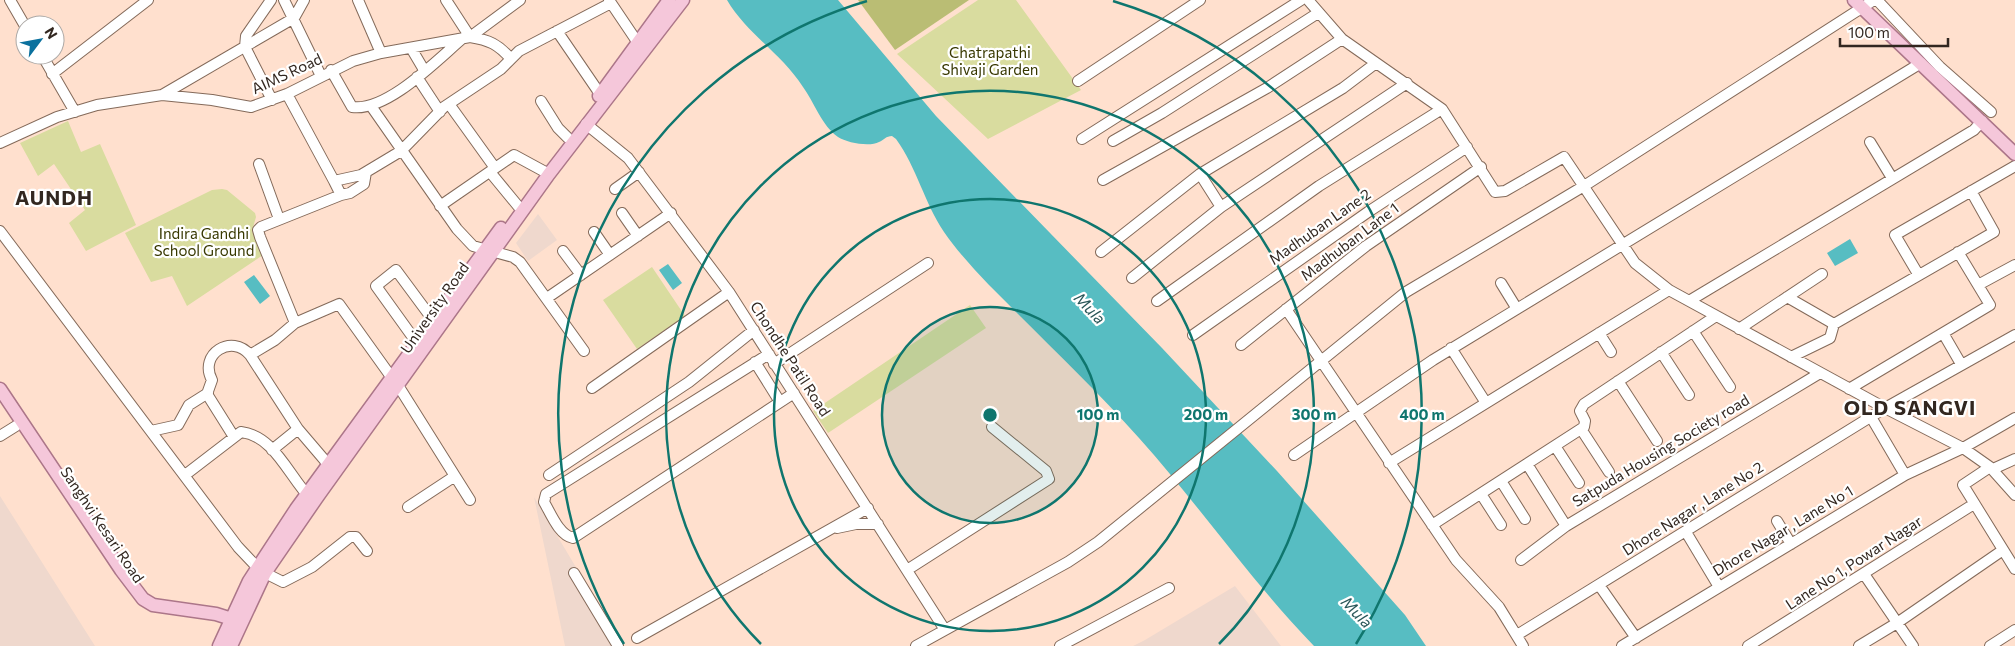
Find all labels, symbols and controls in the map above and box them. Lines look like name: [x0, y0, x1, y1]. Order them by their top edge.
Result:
north arrow: [15, 15, 65, 65]
scale bar: [1840, 15, 1948, 47]
text: 100 m: [1848, 23, 1890, 41]
text: N: [41, 24, 61, 42]
park label: Chatrapathi Shivaji Garden: [942, 43, 1038, 78]
street label: AIMS Road: [249, 49, 325, 97]
street label: Madhuban Lane 2: [1265, 184, 1374, 268]
district label: AUNDH: [15, 185, 93, 209]
street label: Madhuban Lane 1: [1297, 198, 1402, 284]
park label: Indira Gandhi School Ground: [154, 224, 254, 259]
street label: University Road: [396, 258, 472, 356]
water label: Mula: [1071, 288, 1110, 327]
street label: Chondhe Patil Road: [747, 298, 835, 419]
street label: Satpuda Housing Society road: [1569, 390, 1752, 510]
district label: OLD SANGVI: [1844, 395, 1976, 419]
text: 100 m: [1077, 405, 1119, 423]
text: 200 m: [1184, 405, 1228, 423]
text: 300 m: [1292, 405, 1336, 423]
text: 400 m: [1399, 405, 1445, 423]
centre of rings: [981, 406, 999, 424]
street label: Dhore Nagar , Lane No 2: [1619, 457, 1766, 559]
street label: Sanghvi Kesari Road: [57, 463, 148, 586]
street label: Dhore Nagar , Lane No 1: [1709, 481, 1856, 579]
street label: Lane No 1, Powar Nagar: [1782, 511, 1925, 613]
water label: Mula: [1338, 592, 1377, 631]

